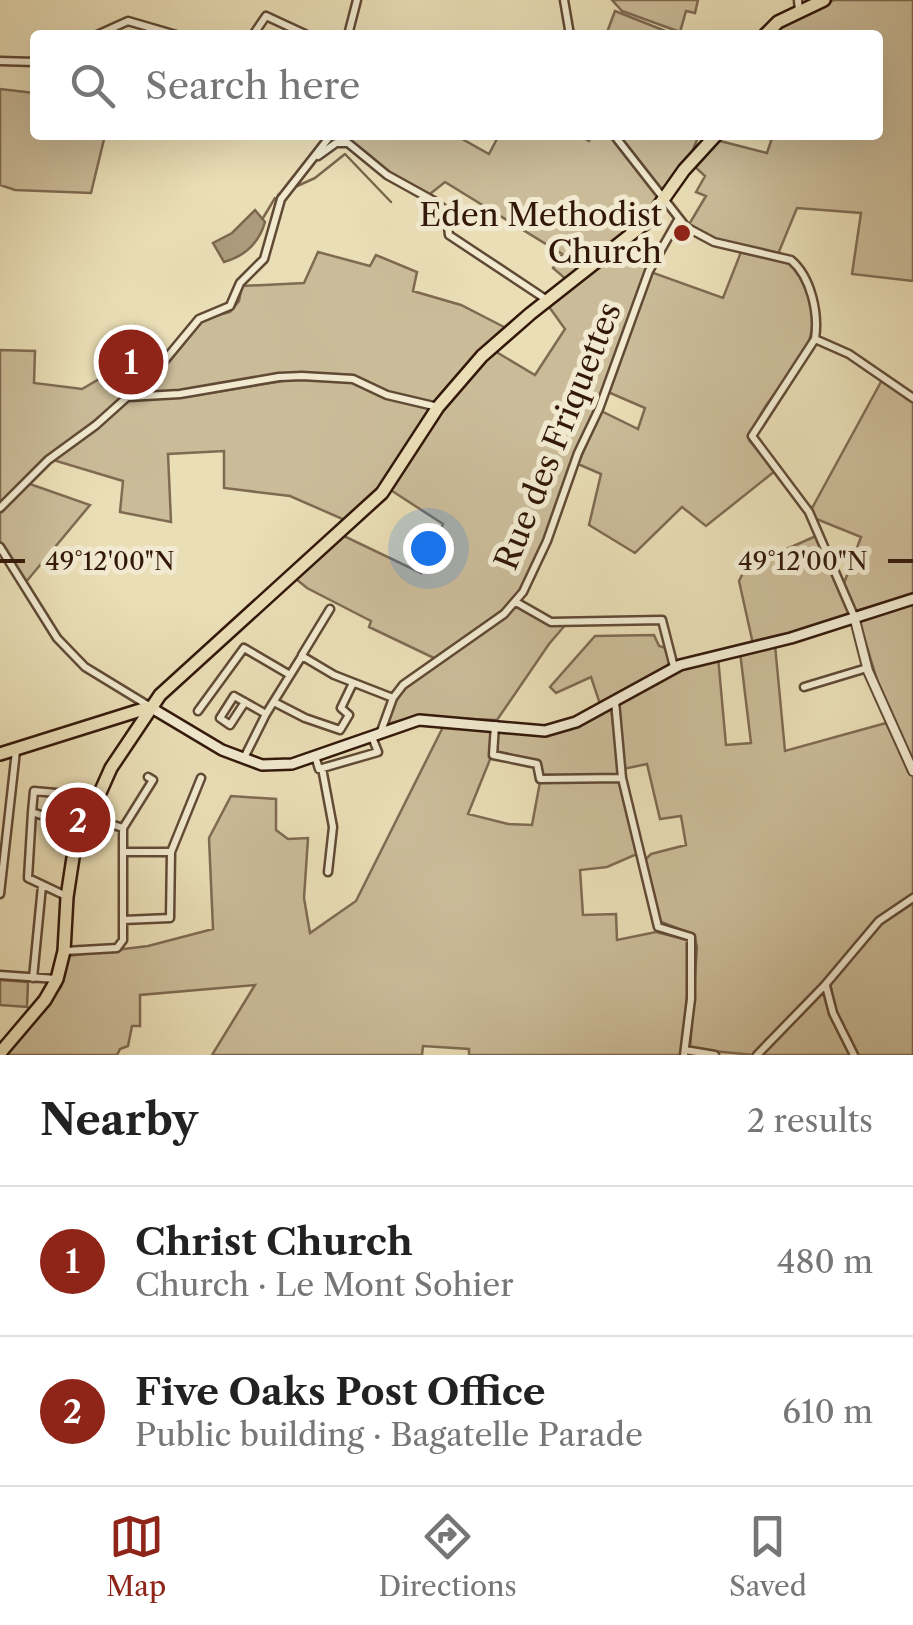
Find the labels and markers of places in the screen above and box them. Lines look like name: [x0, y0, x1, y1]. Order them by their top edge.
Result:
place label: Eden Methodist Church: [419, 195, 663, 271]
marker: Eden Methodist Church: [671, 222, 693, 244]
pin: 1: [98, 324, 164, 400]
pin: 2: [46, 782, 110, 858]

